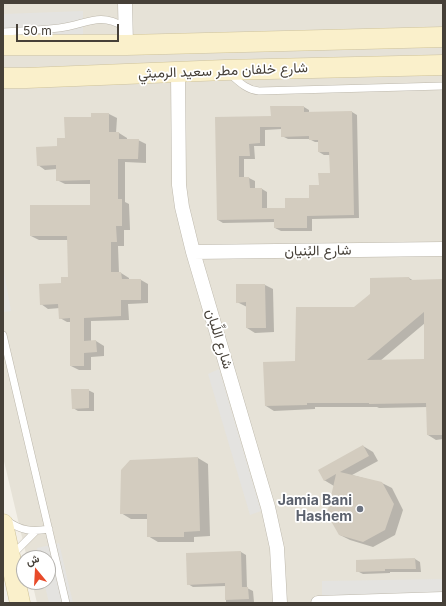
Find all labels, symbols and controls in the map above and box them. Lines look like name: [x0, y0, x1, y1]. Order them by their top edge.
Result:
scale bar: [18, 16, 121, 42]
text: 50 m: [23, 23, 52, 38]
street label: شارع خلفان مطر سعيد الرميثي: [138, 60, 308, 82]
street label: شارع البُنيان: [284, 242, 352, 260]
street label: شارع اللِّبان: [202, 307, 236, 371]
place label: Jamia Bani Hashem: [278, 493, 352, 526]
marker: Jamia Bani Hashem: [355, 504, 365, 514]
north arrow: [16, 550, 56, 590]
text: ش: [24, 551, 41, 568]

